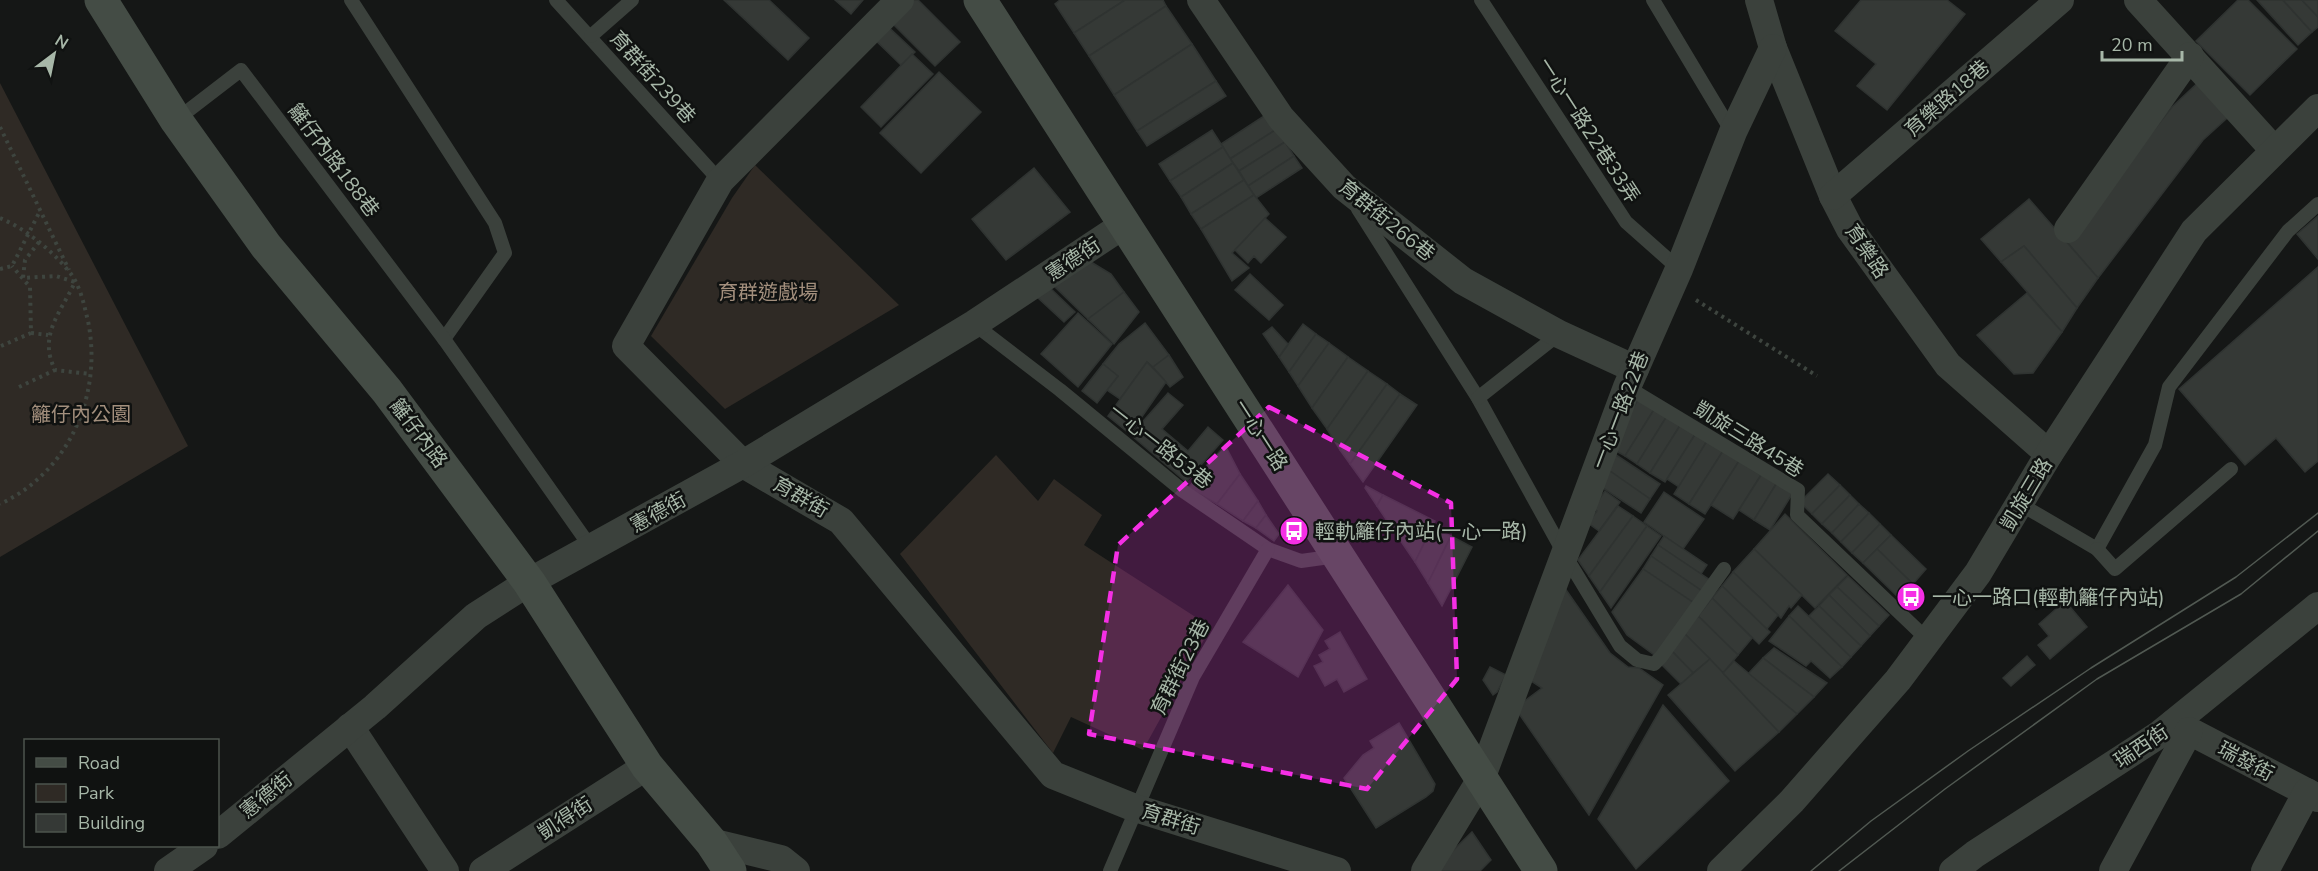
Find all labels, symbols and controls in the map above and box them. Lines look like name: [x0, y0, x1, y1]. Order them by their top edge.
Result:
north arrow: [24, 24, 84, 84]
scale bar: [2102, 24, 2182, 62]
street label: 育群街239巷: [604, 25, 701, 129]
text: N: [51, 30, 72, 55]
text: 20 m: [2111, 33, 2153, 57]
street label: 一心一路22巷33弄: [1532, 52, 1646, 208]
street label: 育樂路18巷: [1899, 54, 1995, 143]
street label: 籬仔內路188巷: [282, 98, 385, 223]
street label: 育群街266巷: [1333, 173, 1440, 267]
street label: 育樂路: [1839, 219, 1895, 284]
street label: 憲德街: [1041, 231, 1106, 287]
park label: 育群遊戲場: [718, 279, 818, 306]
street label: 一心一路22巷: [1586, 347, 1655, 473]
street label: 籬仔內路: [384, 393, 453, 473]
street label: 一心一路: [1227, 394, 1294, 476]
street label: 凱旋三路45巷: [1689, 395, 1808, 484]
street label: 一心一路53巷: [1104, 398, 1218, 495]
park label: 籬仔內公園: [31, 401, 131, 428]
street label: 凱旋三路: [1994, 453, 2059, 535]
street label: 育群街: [768, 471, 833, 524]
street label: 憲德街: [625, 486, 691, 539]
bus stop icon: 輕軌籬仔內站(一心一路): [1278, 515, 1310, 547]
place label: 輕軌籬仔內站(一心一路): [1315, 518, 1528, 545]
bus stop icon: 一心一路口(輕軌籬仔內站): [1895, 581, 1927, 613]
place label: 一心一路口(輕軌籬仔內站): [1932, 584, 2165, 611]
street label: 育群街23巷: [1145, 615, 1216, 720]
street label: 瑞西街: [2109, 718, 2174, 774]
street label: 瑞發街: [2213, 735, 2279, 787]
legend: [24, 739, 219, 847]
text: Road: [78, 751, 120, 775]
street label: 憲德街: [235, 766, 298, 825]
text: Park: [78, 781, 115, 805]
street label: 凱得街: [533, 791, 598, 846]
street label: 育群街: [1138, 798, 1203, 841]
text: Building: [78, 811, 145, 835]

